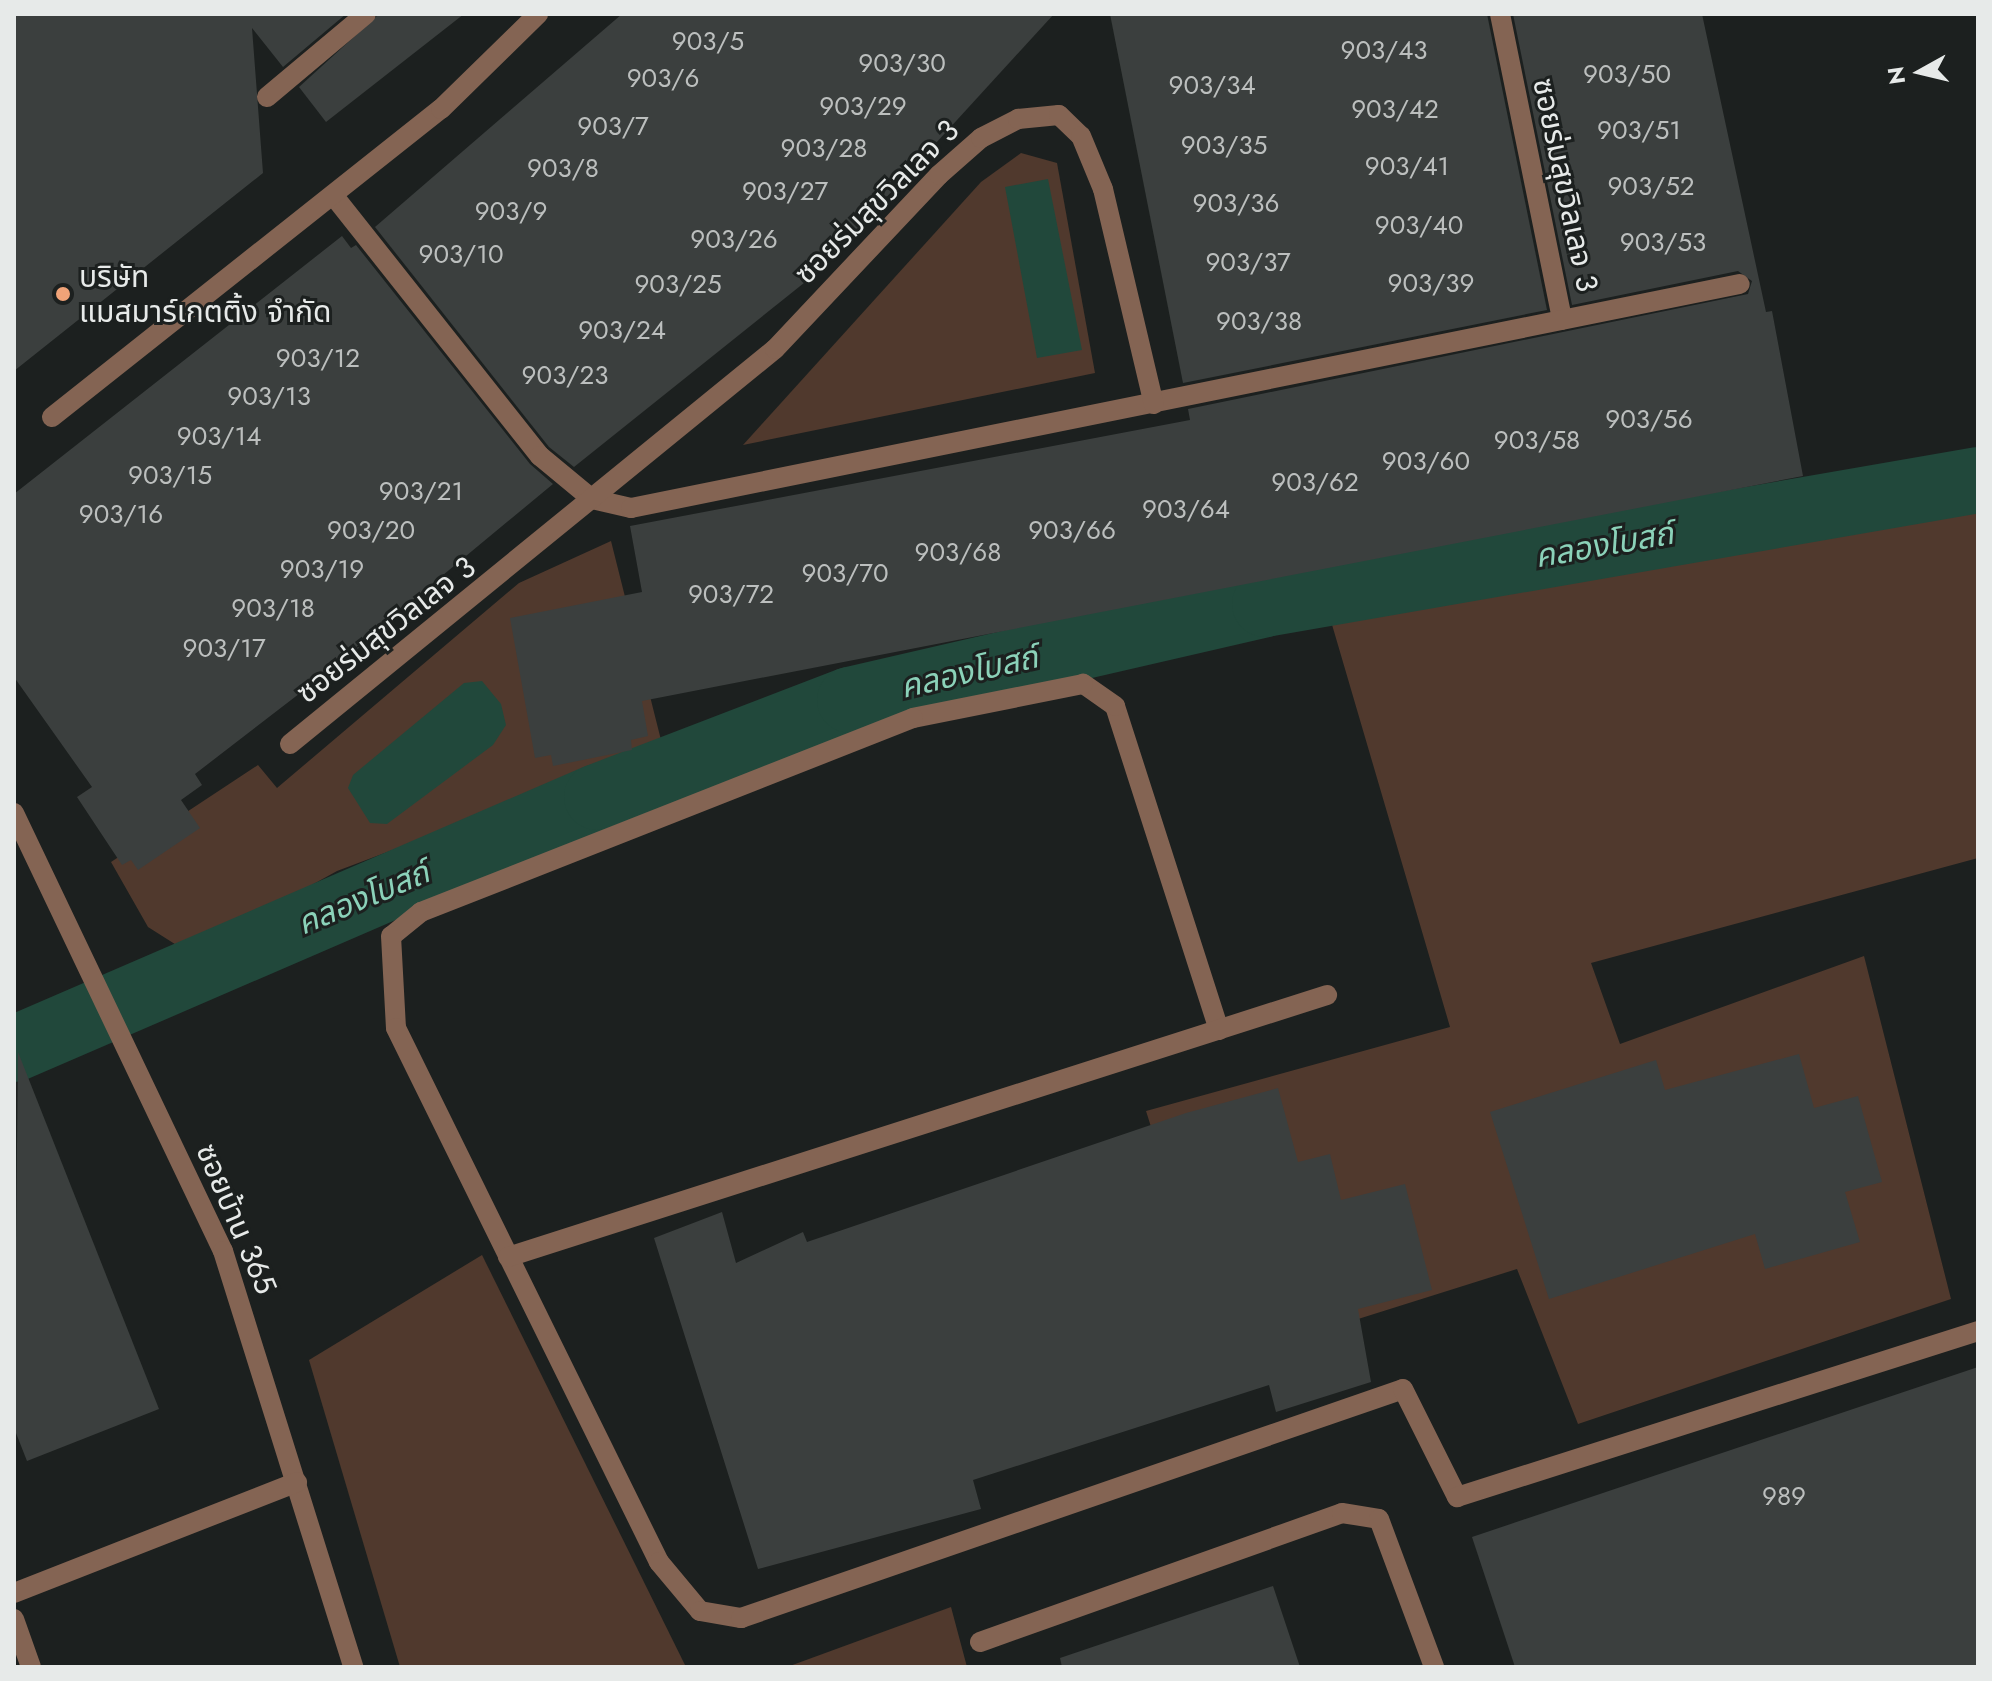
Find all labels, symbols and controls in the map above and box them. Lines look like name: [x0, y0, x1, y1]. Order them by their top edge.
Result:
house number: 903/5: [672, 26, 744, 58]
north arrow: [1880, 32, 1960, 112]
house number: 903/43: [1340, 35, 1428, 67]
house number: 903/30: [858, 48, 946, 80]
house number: 903/50: [1583, 59, 1671, 91]
house number: 903/6: [627, 63, 699, 95]
text: N: [1879, 64, 1913, 86]
house number: 903/34: [1168, 70, 1256, 102]
street label: ซอยร่มสุขวิลเลจ 3: [1525, 75, 1605, 295]
house number: 903/29: [819, 91, 907, 123]
house number: 903/42: [1351, 94, 1439, 126]
house number: 903/7: [577, 111, 649, 143]
street label: ซอยร่มสุขวิลเลจ 3: [787, 112, 967, 292]
house number: 903/51: [1597, 115, 1681, 147]
house number: 903/35: [1181, 130, 1267, 162]
house number: 903/28: [781, 133, 867, 165]
house number: 903/41: [1365, 151, 1449, 183]
house number: 903/8: [527, 153, 599, 185]
house number: 903/52: [1607, 171, 1695, 203]
house number: 903/27: [742, 176, 828, 208]
house number: 903/36: [1193, 188, 1279, 220]
house number: 903/9: [475, 196, 547, 228]
house number: 903/40: [1375, 210, 1463, 242]
house number: 903/26: [690, 224, 778, 256]
house number: 903/53: [1620, 227, 1706, 259]
house number: 903/10: [418, 239, 504, 271]
house number: 903/37: [1205, 247, 1291, 279]
place label: บริษัท แมสมาร์เกตติ้ง จำกัด: [79, 259, 332, 330]
house number: 903/39: [1388, 268, 1474, 300]
house number: 903/25: [634, 269, 722, 301]
marker: บริษัท แมสมาร์เกตติ้ง จำกัด: [54, 285, 72, 303]
house number: 903/38: [1216, 306, 1302, 338]
house number: 903/24: [578, 315, 666, 347]
house number: 903/12: [276, 343, 360, 375]
house number: 903/23: [522, 360, 608, 392]
house number: 903/13: [227, 381, 311, 413]
house number: 903/56: [1605, 404, 1693, 436]
house number: 903/14: [177, 421, 261, 453]
house number: 903/58: [1494, 425, 1580, 457]
house number: 903/60: [1382, 446, 1470, 478]
house number: 903/15: [128, 460, 212, 492]
house number: 903/62: [1271, 467, 1359, 499]
house number: 903/21: [379, 476, 463, 508]
house number: 903/64: [1142, 494, 1230, 526]
house number: 903/16: [79, 499, 163, 531]
water label: คลองโบสถ์: [1532, 514, 1676, 576]
house number: 903/20: [327, 515, 415, 547]
house number: 903/66: [1028, 515, 1116, 547]
house number: 903/68: [915, 537, 1001, 569]
street label: ซอยร่มสุขวิลเลจ 3: [289, 549, 483, 711]
house number: 903/19: [280, 554, 364, 586]
house number: 903/70: [801, 558, 889, 590]
house number: 903/72: [688, 579, 774, 611]
house number: 903/18: [231, 593, 315, 625]
house number: 903/17: [182, 633, 266, 665]
water label: คลองโบสถ์: [897, 638, 1041, 706]
water label: คลองโบสถ์: [291, 853, 435, 943]
street label: ซอยบ้าน 365: [188, 1138, 284, 1300]
house number: 989: [1762, 1481, 1806, 1513]

